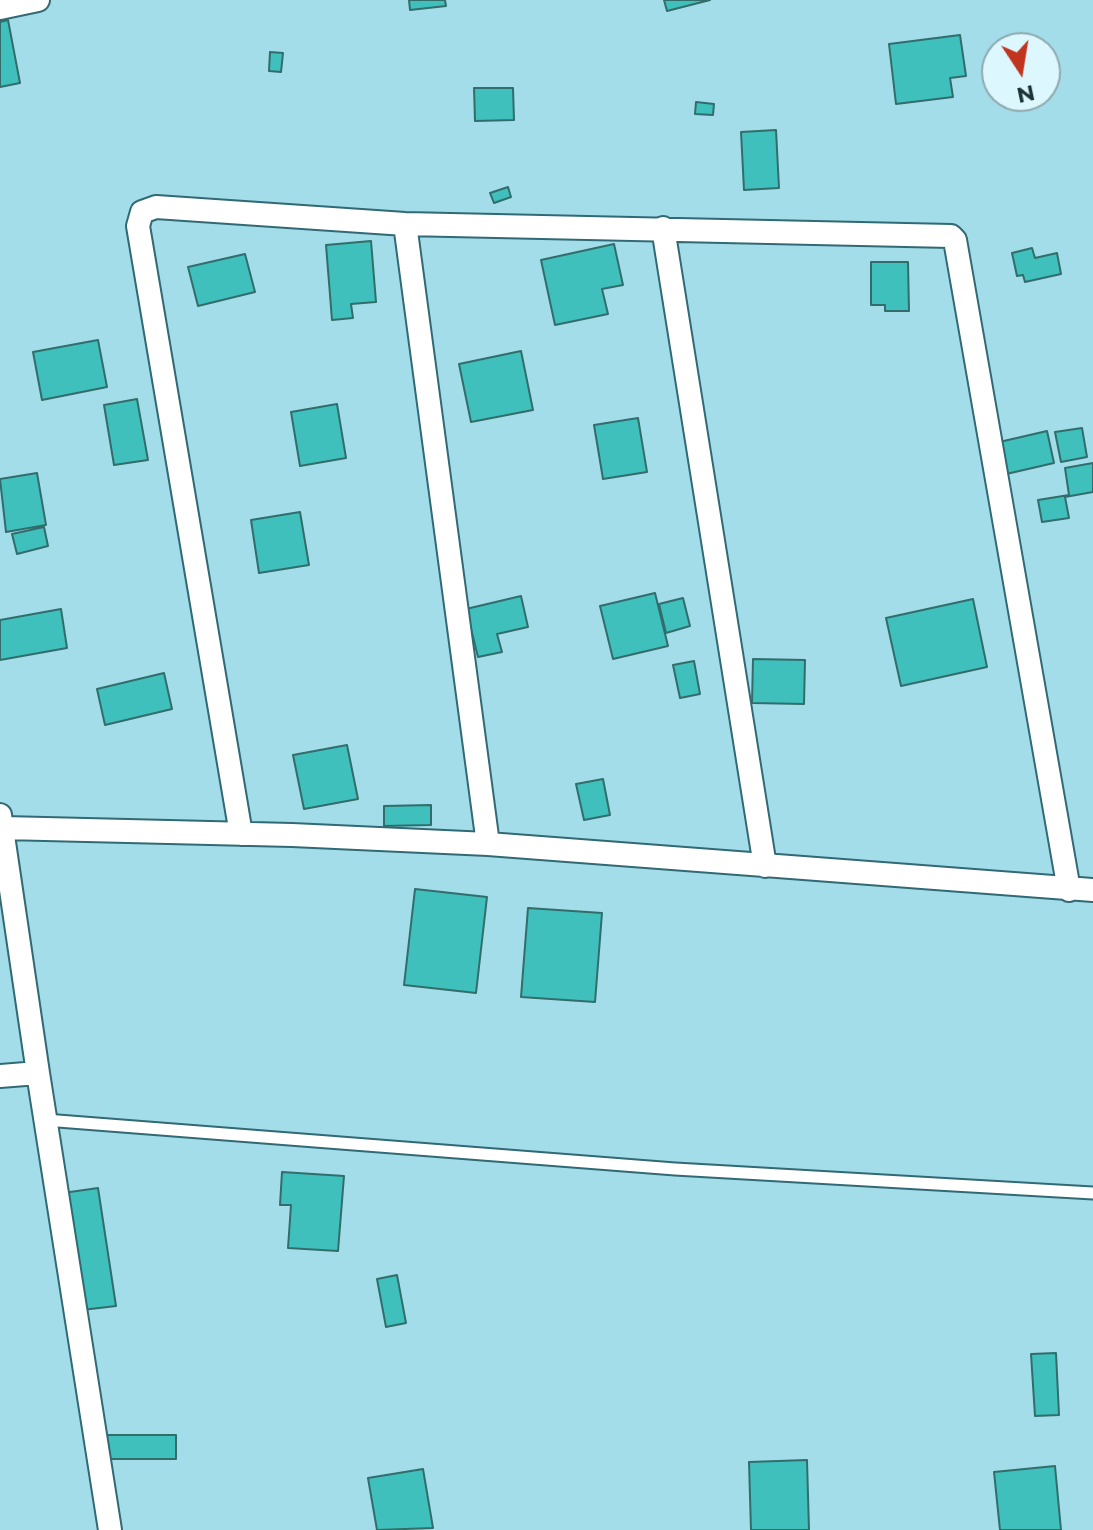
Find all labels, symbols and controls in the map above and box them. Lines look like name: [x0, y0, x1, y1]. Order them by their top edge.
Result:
north arrow: [981, 32, 1061, 112]
text: N: [1014, 79, 1037, 109]

